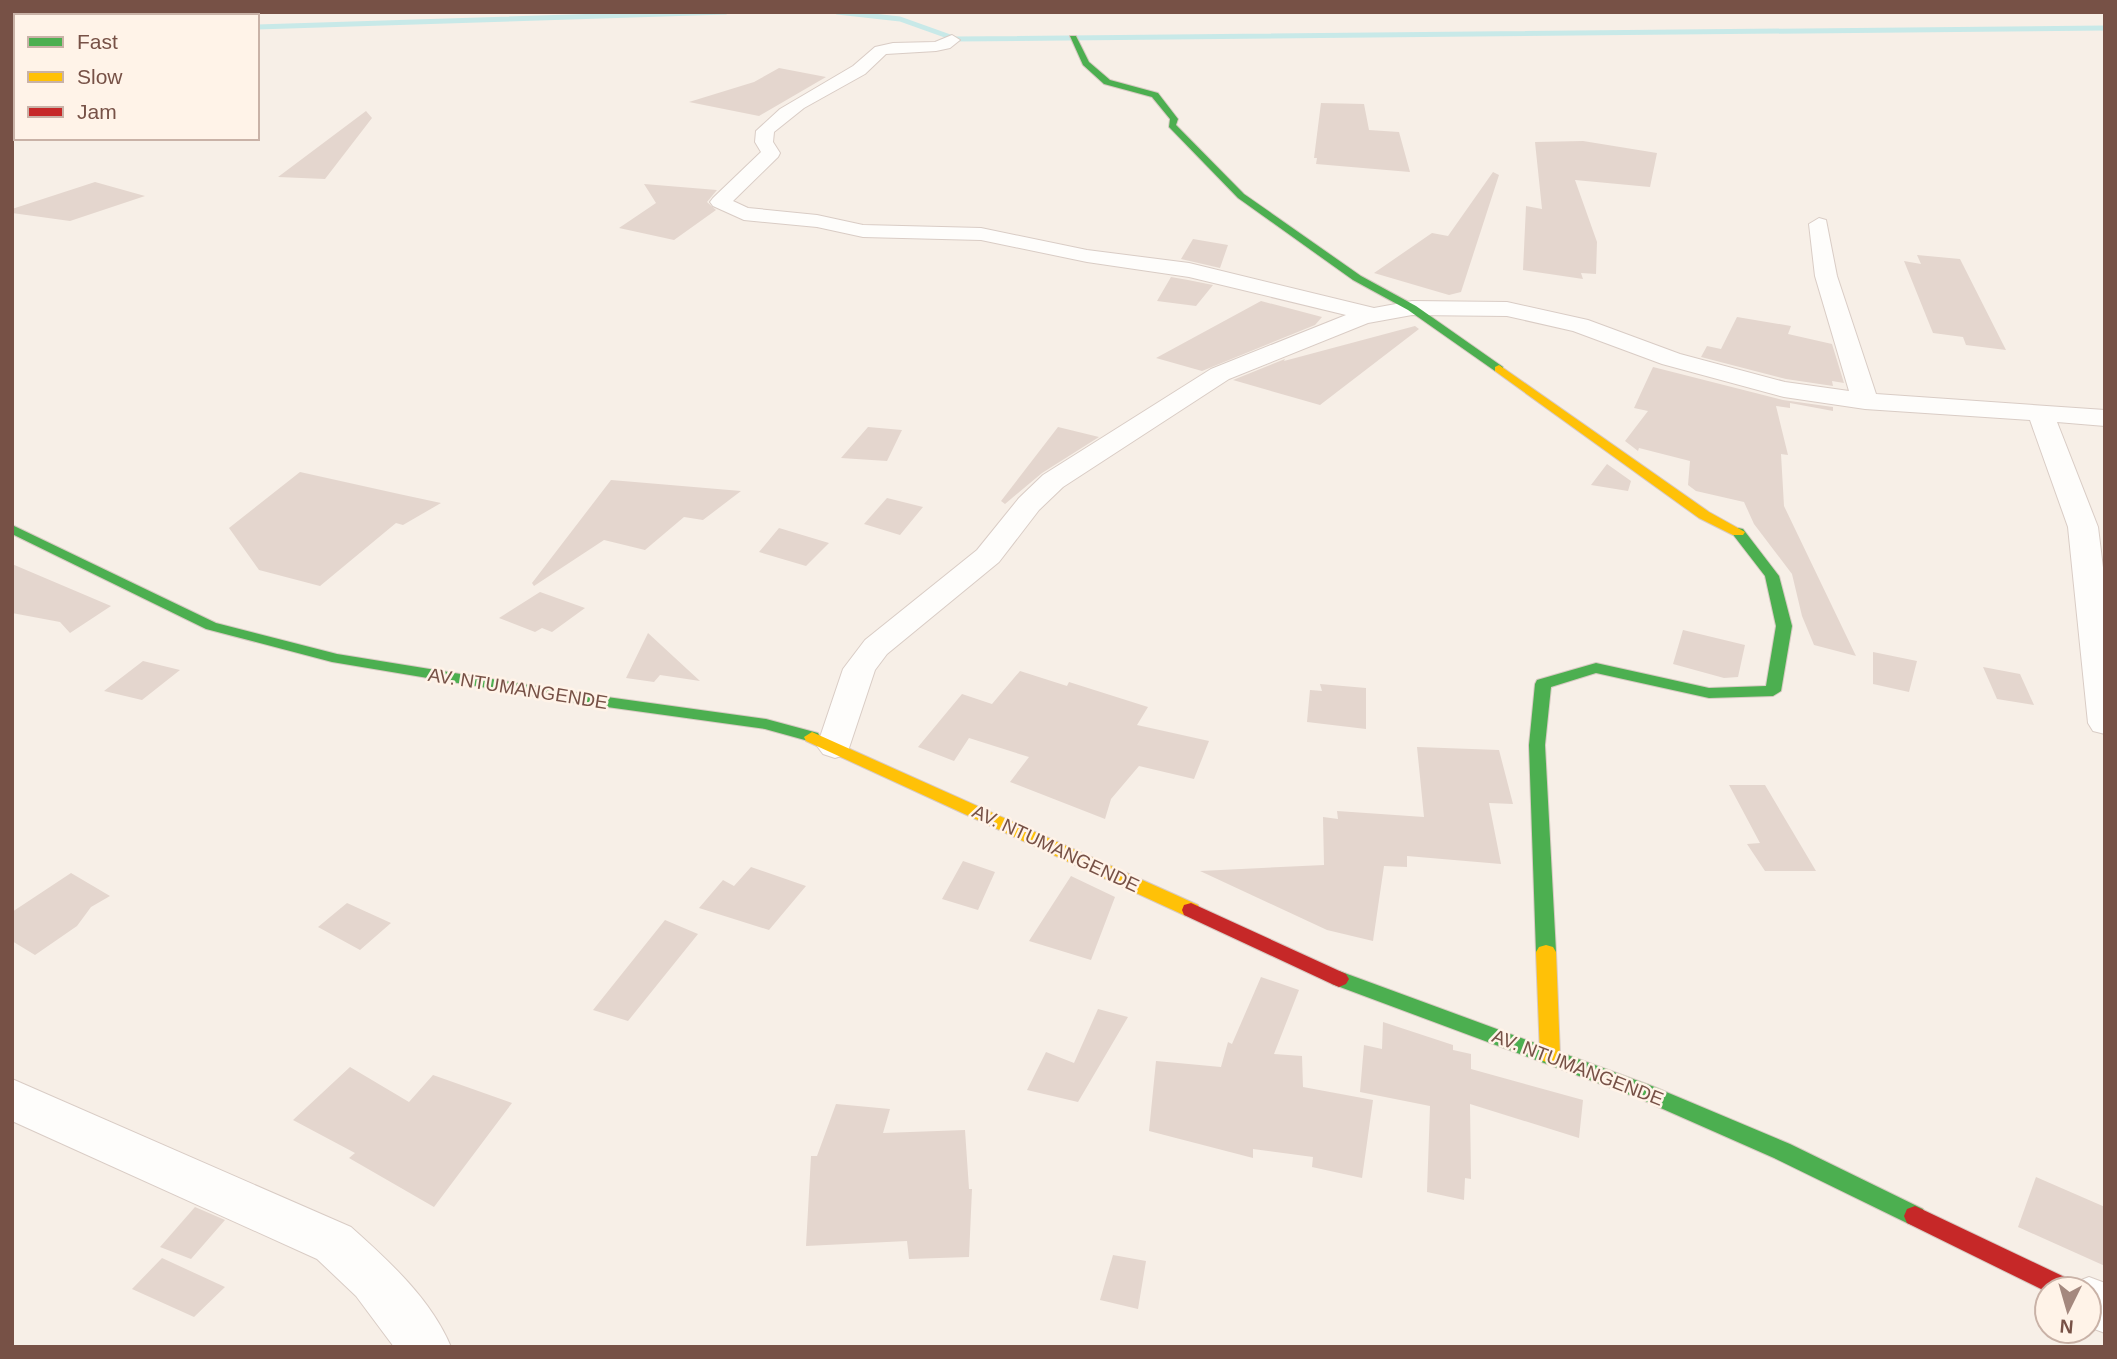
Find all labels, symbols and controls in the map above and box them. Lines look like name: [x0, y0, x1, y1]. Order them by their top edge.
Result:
legend: [14, 14, 259, 140]
text: Fast: [77, 30, 118, 53]
text: Slow: [77, 65, 123, 88]
text: Jam: [77, 100, 117, 123]
street label: AV. NTUMANGENDE: [427, 664, 609, 713]
street label: AV. NTUMANGENDE: [969, 801, 1143, 896]
street label: AV. NTUMANGENDE: [1489, 1025, 1666, 1110]
north arrow: [2033, 1275, 2103, 1345]
text: N: [2059, 1315, 2074, 1337]

